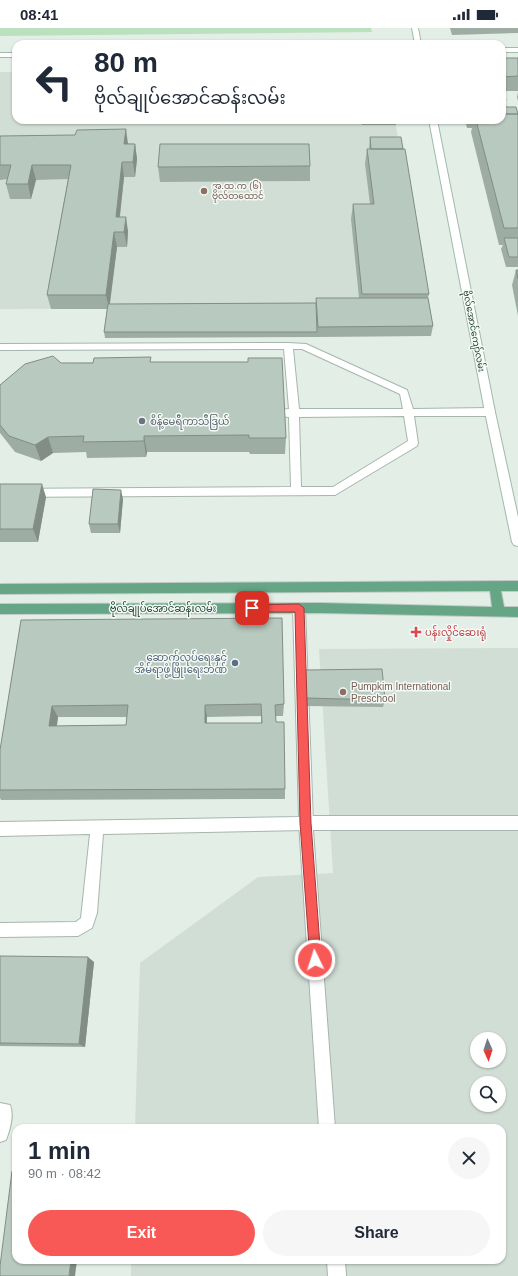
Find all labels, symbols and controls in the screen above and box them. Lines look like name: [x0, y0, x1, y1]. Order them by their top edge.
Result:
text: 08:41: [20, 6, 58, 23]
text: 80 m: [94, 47, 158, 78]
icon: left: [28, 56, 80, 108]
text: ဗိုလ်ချုပ်အောင်ဆန်းလမ်း: [94, 88, 286, 108]
place label: အ.ထ.က (၆) ဗိုလ်တထောင်: [212, 180, 264, 203]
marker: အ.ထ.က (၆) ဗိုလ်တထောင်: [199, 186, 209, 196]
street label: ဗိုလ်အောင်ကျော်လမ်း: [458, 289, 489, 373]
place label: စိန့်မေရီကာသီဒြယ်: [150, 414, 229, 430]
marker: စိန့်မေရီကာသီဒြယ်: [137, 416, 147, 426]
pin: [235, 591, 269, 625]
icon: arrive: [241, 597, 263, 619]
street label: ဗိုလ်ချုပ်အောင်ဆန်းလမ်း: [110, 601, 216, 617]
place label: ပန်းလှိုင်ဆေးရုံ: [425, 625, 486, 641]
marker: ပန်းလှိုင်ဆေးရုံ: [410, 626, 422, 638]
place label: ဆောက်လုပ်ရေးနှင့် အိမ်ရာဖွံ့ဖြိုးရေးဘဏ်: [135, 650, 227, 678]
marker: ဆောက်လုပ်ရေးနှင့် အိမ်ရာဖွံ့ဖြိုးရေးဘဏ်: [230, 658, 240, 668]
place label: Pumpkim International Preschool: [351, 681, 451, 704]
marker: Pumpkim International Preschool: [338, 687, 348, 697]
position arrow: [294, 939, 336, 981]
north arrow: [470, 1032, 506, 1068]
map controls: [470, 1032, 506, 1112]
button: search: [470, 1076, 506, 1112]
text: 1 min: [28, 1137, 91, 1164]
button: close: [448, 1137, 490, 1179]
text: 90 m · 08:42: [28, 1166, 101, 1181]
button: Exit: [28, 1210, 255, 1256]
button: Share: [263, 1210, 490, 1256]

